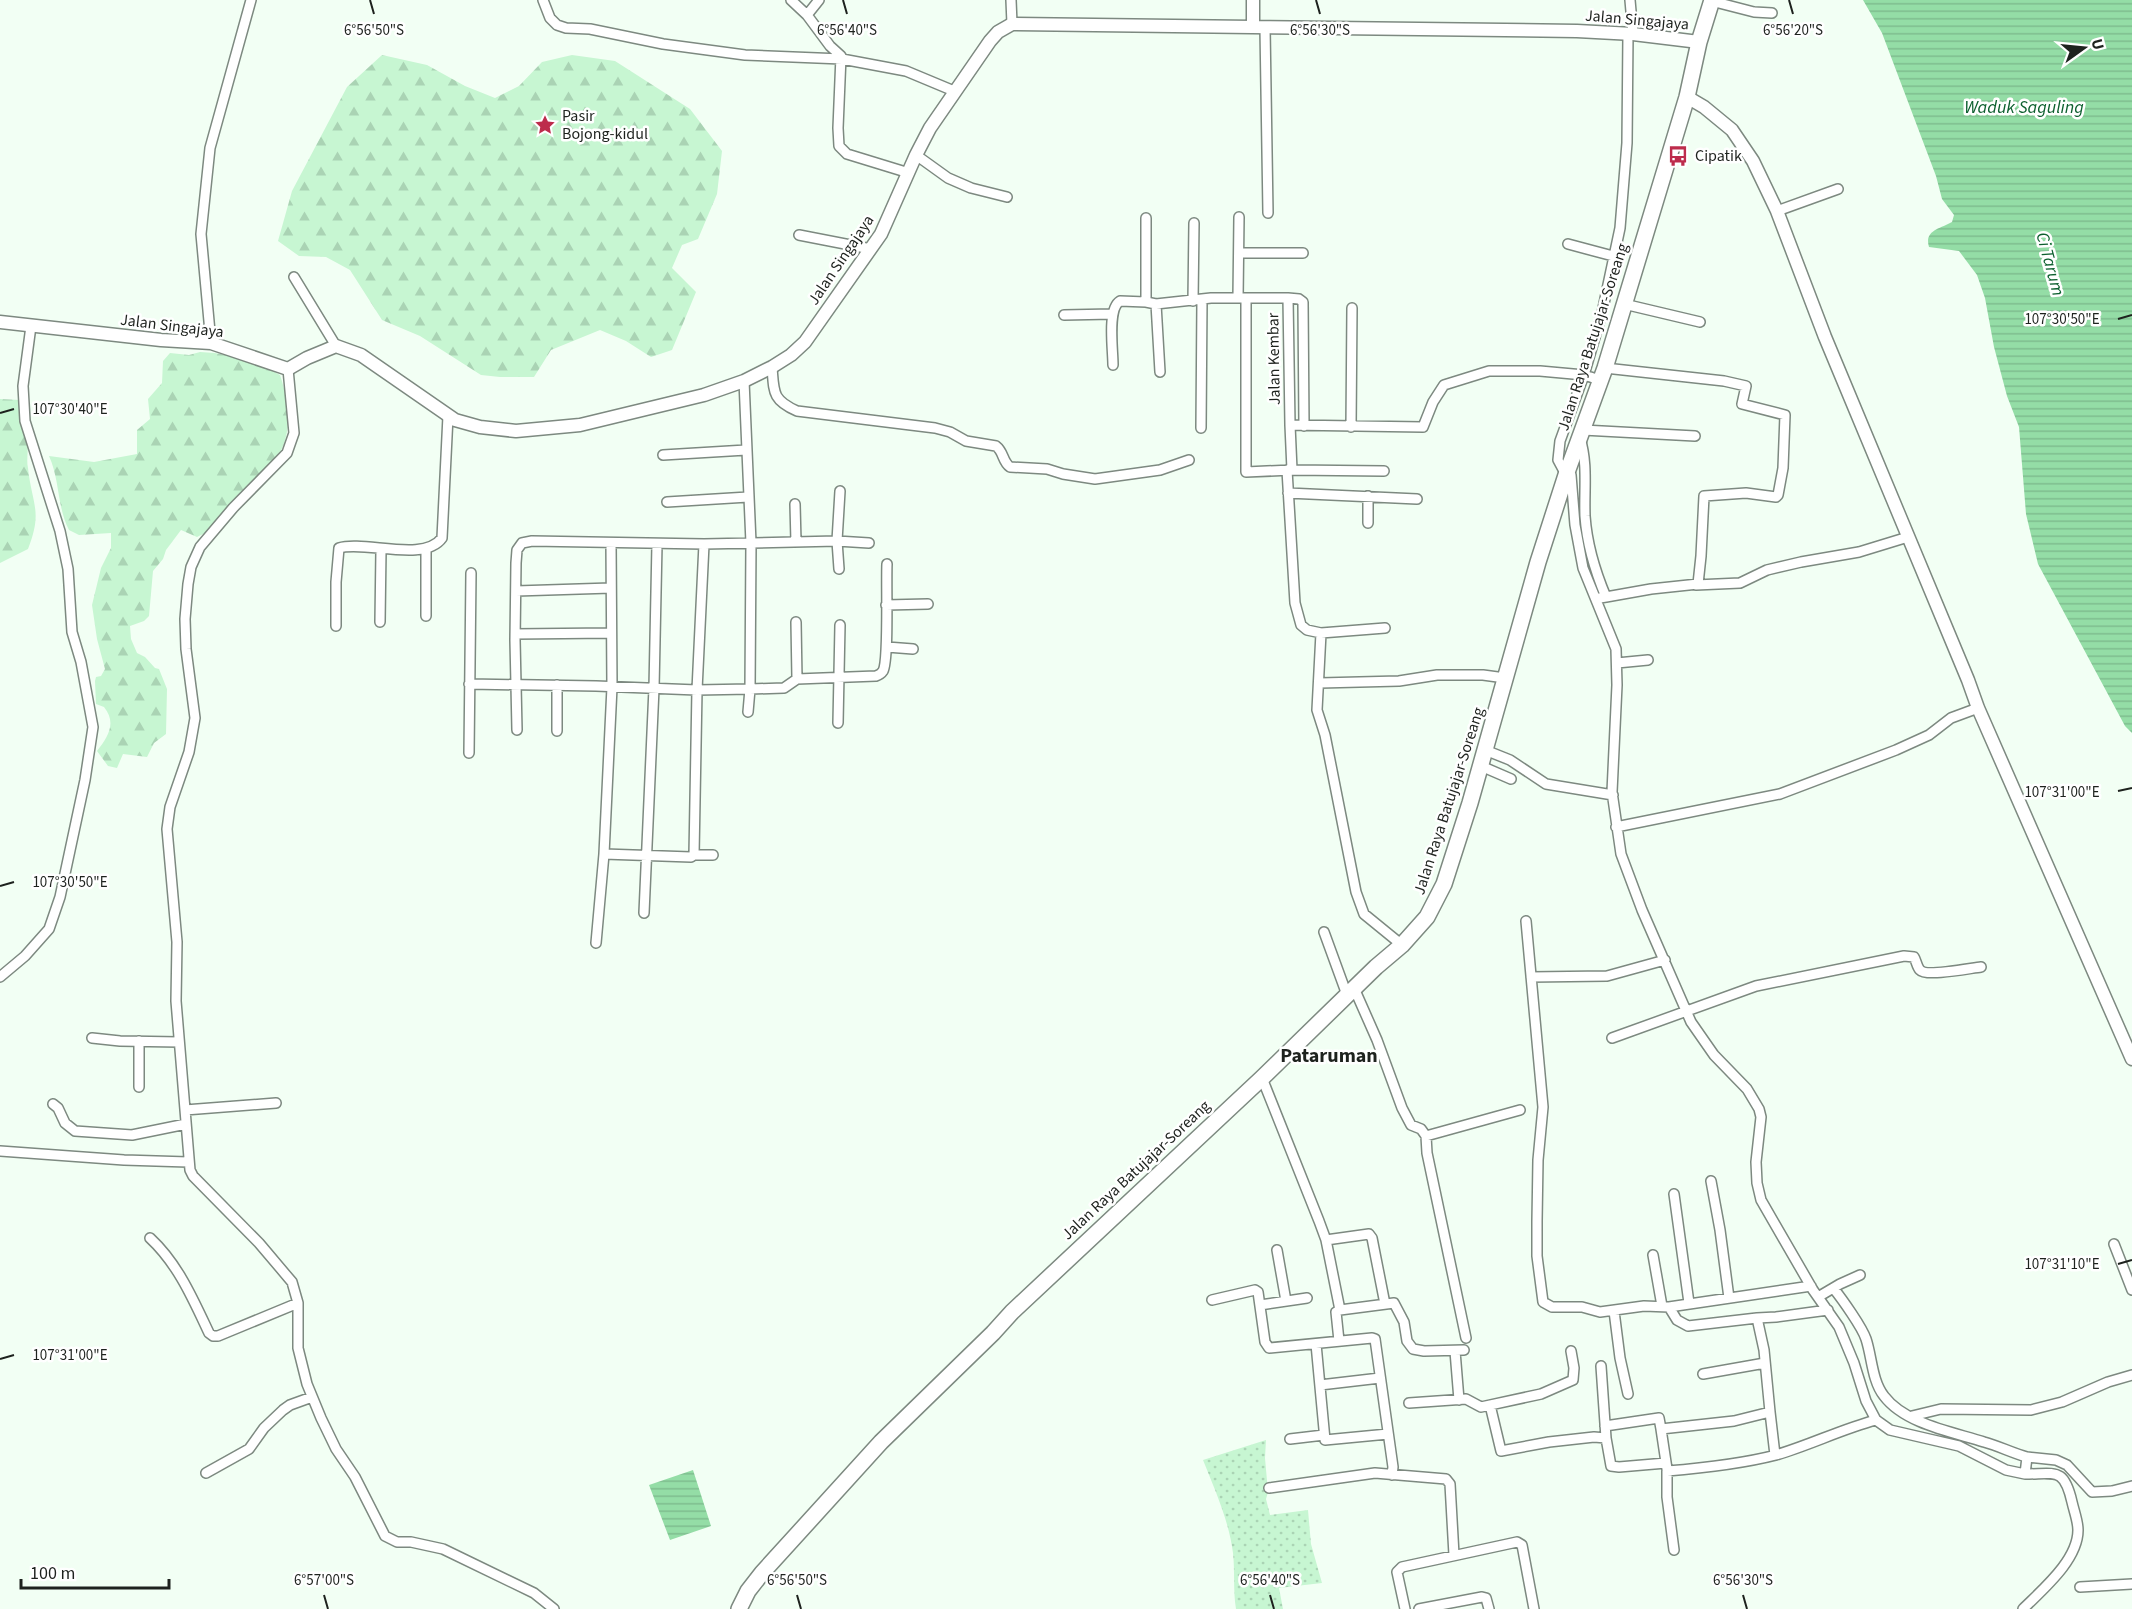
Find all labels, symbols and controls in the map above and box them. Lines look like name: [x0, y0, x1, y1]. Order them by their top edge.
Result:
street label: Jalan Singajaya: [1584, 5, 1690, 35]
north arrow: [2054, 18, 2114, 78]
text: 6°56'50"S: [344, 20, 404, 41]
text: 6°56'40"S: [817, 20, 877, 41]
text: 6°56'30"S: [1290, 20, 1350, 41]
text: 6°56'20"S: [1763, 20, 1823, 41]
text: U: [2086, 36, 2110, 52]
water label: Waduk Saguling: [1964, 95, 2084, 120]
place label: Pasir Bojong-kidul: [562, 105, 648, 145]
place icon: Pasir Bojong-kidul: [533, 113, 557, 137]
bus stop icon: Cipatik: [1666, 144, 1690, 168]
place label: Cipatik: [1695, 145, 1742, 167]
street label: Jalan Singajaya: [803, 211, 879, 309]
water label: Ci Tarum: [2029, 229, 2071, 299]
street label: Jalan Raya Batujajar-Soreang: [1552, 240, 1634, 434]
street label: Jalan Singajaya: [119, 309, 225, 343]
text: 107°30'50"E: [2024, 309, 2100, 330]
street label: Jalan Kembar: [1262, 312, 1286, 405]
text: 107°30'40"E: [32, 399, 108, 420]
street label: Jalan Raya Batujajar-Soreang: [1408, 704, 1490, 898]
text: 107°31'00"E: [2024, 782, 2100, 803]
text: 107°30'50"E: [32, 872, 108, 893]
district label: Pataruman: [1280, 1042, 1378, 1070]
street label: Jalan Raya Batujajar-Soreang: [1057, 1095, 1215, 1245]
text: 107°31'10"E: [2024, 1254, 2100, 1275]
text: 107°31'00"E: [32, 1345, 108, 1366]
scale bar: [21, 1552, 170, 1590]
text: 100 m: [30, 1561, 75, 1586]
text: 6°57'00"S: [294, 1570, 354, 1591]
text: 6°56'50"S: [767, 1570, 827, 1591]
text: 6°56'40"S: [1240, 1570, 1300, 1591]
text: 6°56'30"S: [1713, 1570, 1773, 1591]

